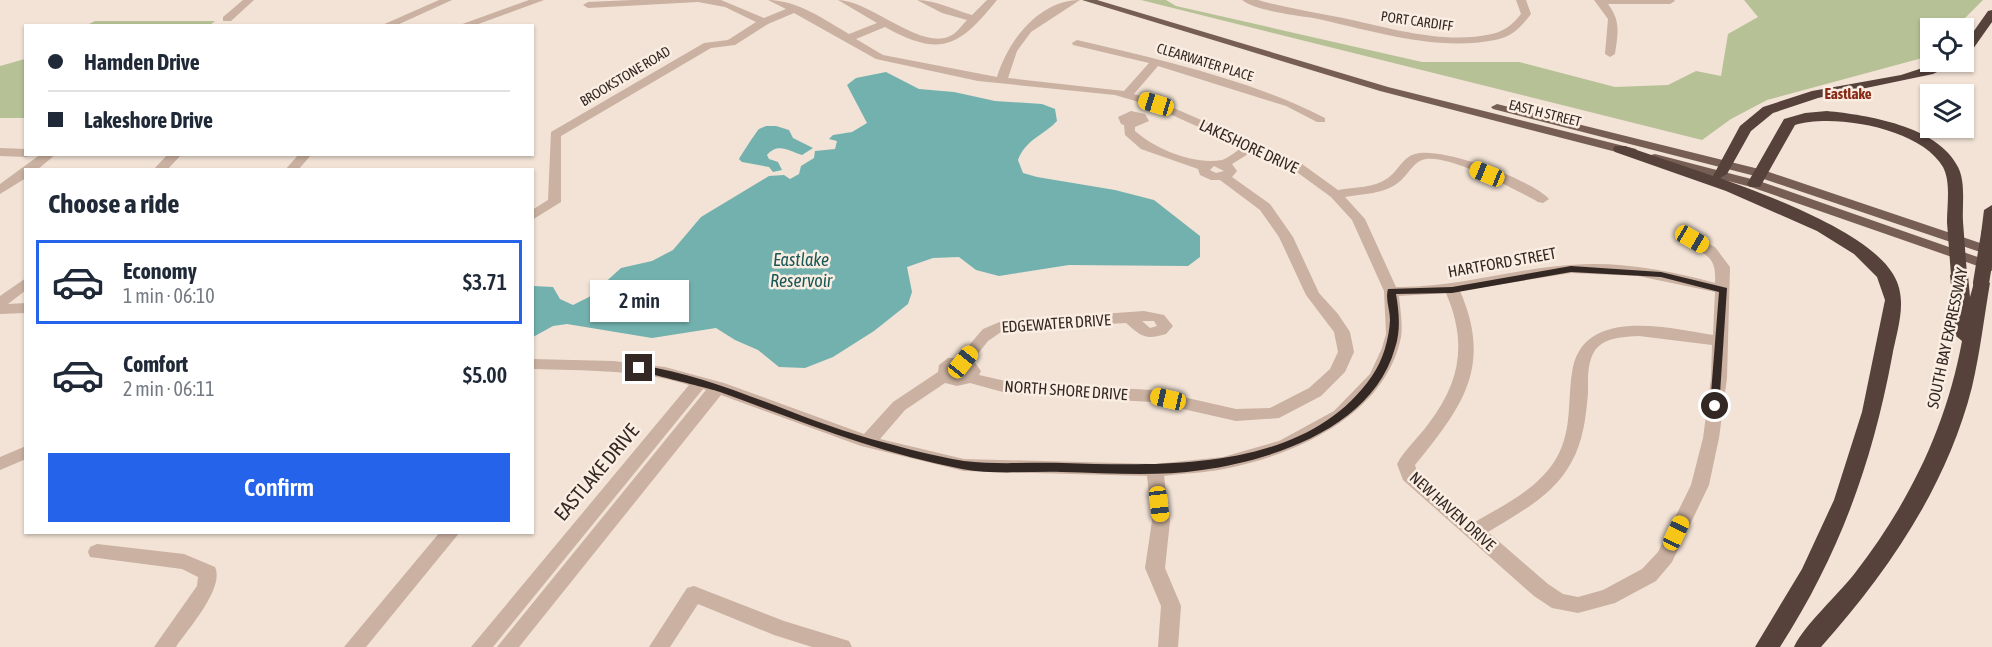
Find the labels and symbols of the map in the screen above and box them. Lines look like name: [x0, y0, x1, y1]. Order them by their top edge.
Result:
street label: PORT CARDIFF: [1380, 8, 1455, 34]
street label: CLEARWATER PLACE: [1155, 40, 1255, 84]
street label: BROOKSTONE ROAD: [577, 43, 673, 109]
district label: Eastlake: [1824, 85, 1872, 102]
car: [1136, 90, 1176, 118]
street label: EAST H STREET: [1507, 96, 1583, 130]
street label: LAKESHORE DRIVE: [1197, 115, 1301, 177]
car: [1467, 159, 1507, 189]
car: [1672, 222, 1712, 256]
street label: HARTFORD STREET: [1447, 244, 1557, 280]
water label: Eastlake Reservoir: [770, 249, 833, 291]
street label: SOUTH BAY EXPRESSWAY: [1923, 265, 1971, 410]
callout: 2 min: [590, 281, 688, 323]
street label: EDGEWATER DRIVE: [1001, 310, 1111, 336]
car: [945, 342, 981, 382]
route end: [625, 354, 652, 381]
street label: NORTH SHORE DRIVE: [1004, 377, 1128, 403]
car: [1148, 386, 1188, 412]
route start: [1701, 392, 1728, 419]
street label: EASTLAKE DRIVE: [549, 419, 643, 525]
street label: NEW HAVEN DRIVE: [1407, 468, 1500, 554]
car: [1148, 485, 1170, 523]
car: [1660, 513, 1692, 553]

